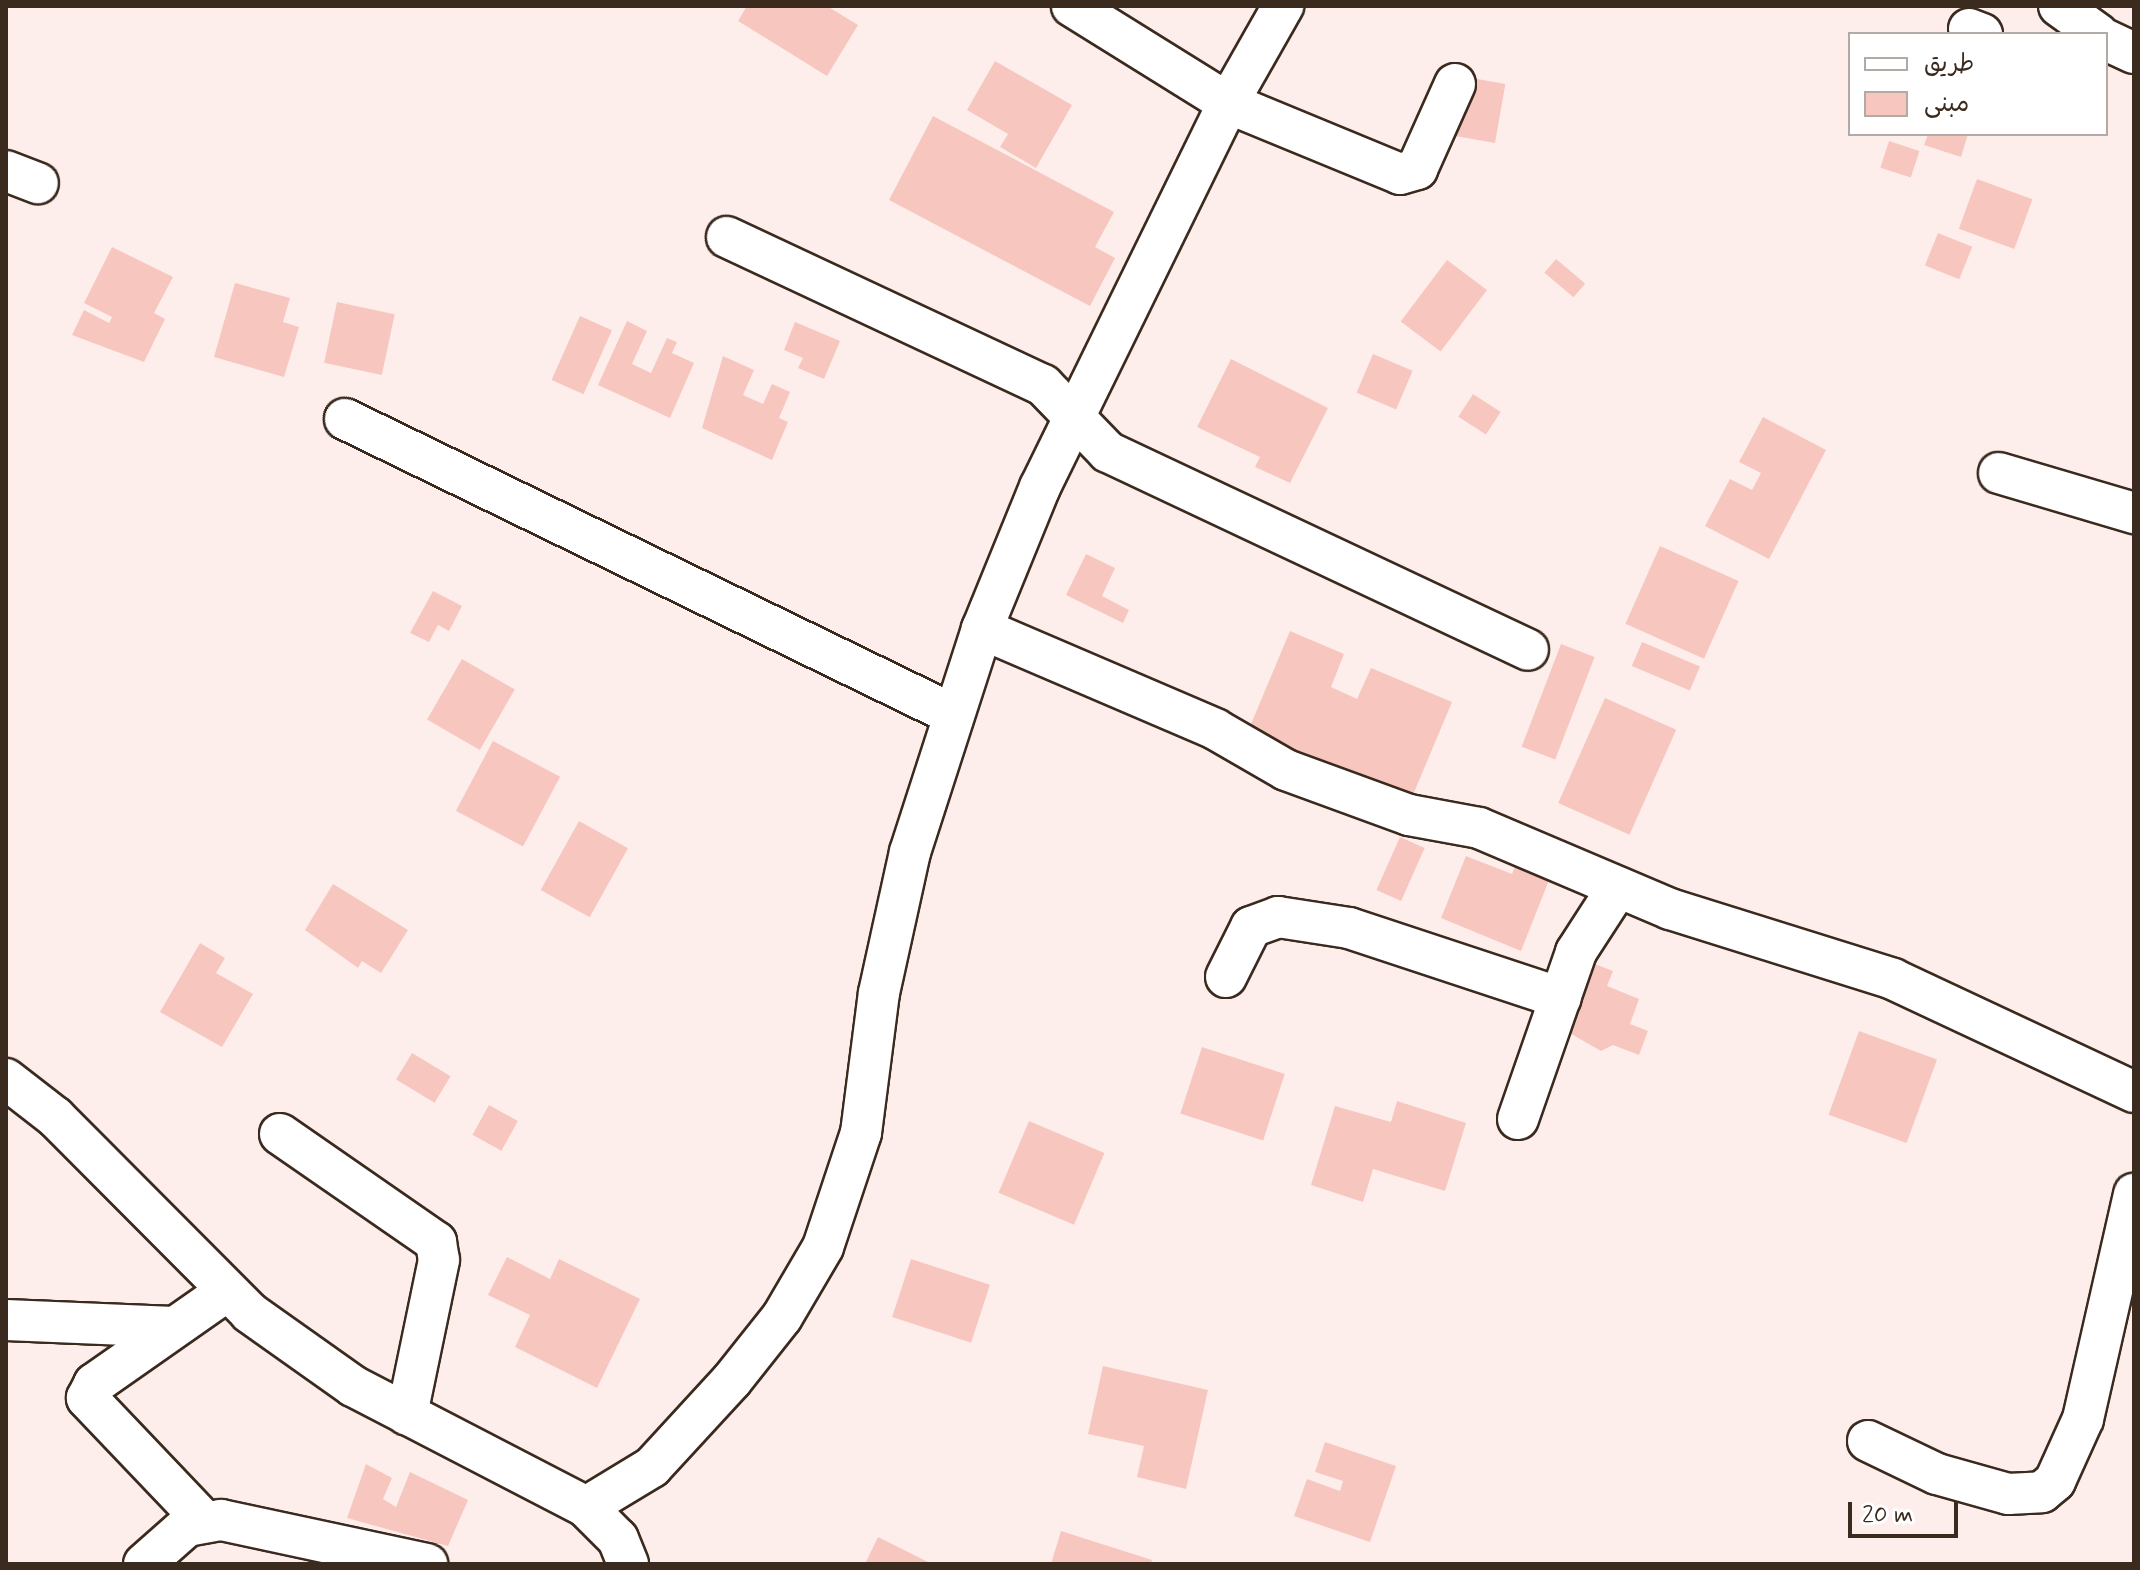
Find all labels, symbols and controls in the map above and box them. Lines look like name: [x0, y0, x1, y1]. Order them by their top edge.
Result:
legend: [1848, 32, 2108, 136]
text: طريق: [1924, 49, 1974, 80]
text: مبنى: [1924, 89, 1969, 120]
scale bar: [1852, 1486, 1962, 1536]
text: 20 m: [1862, 1500, 1913, 1531]

